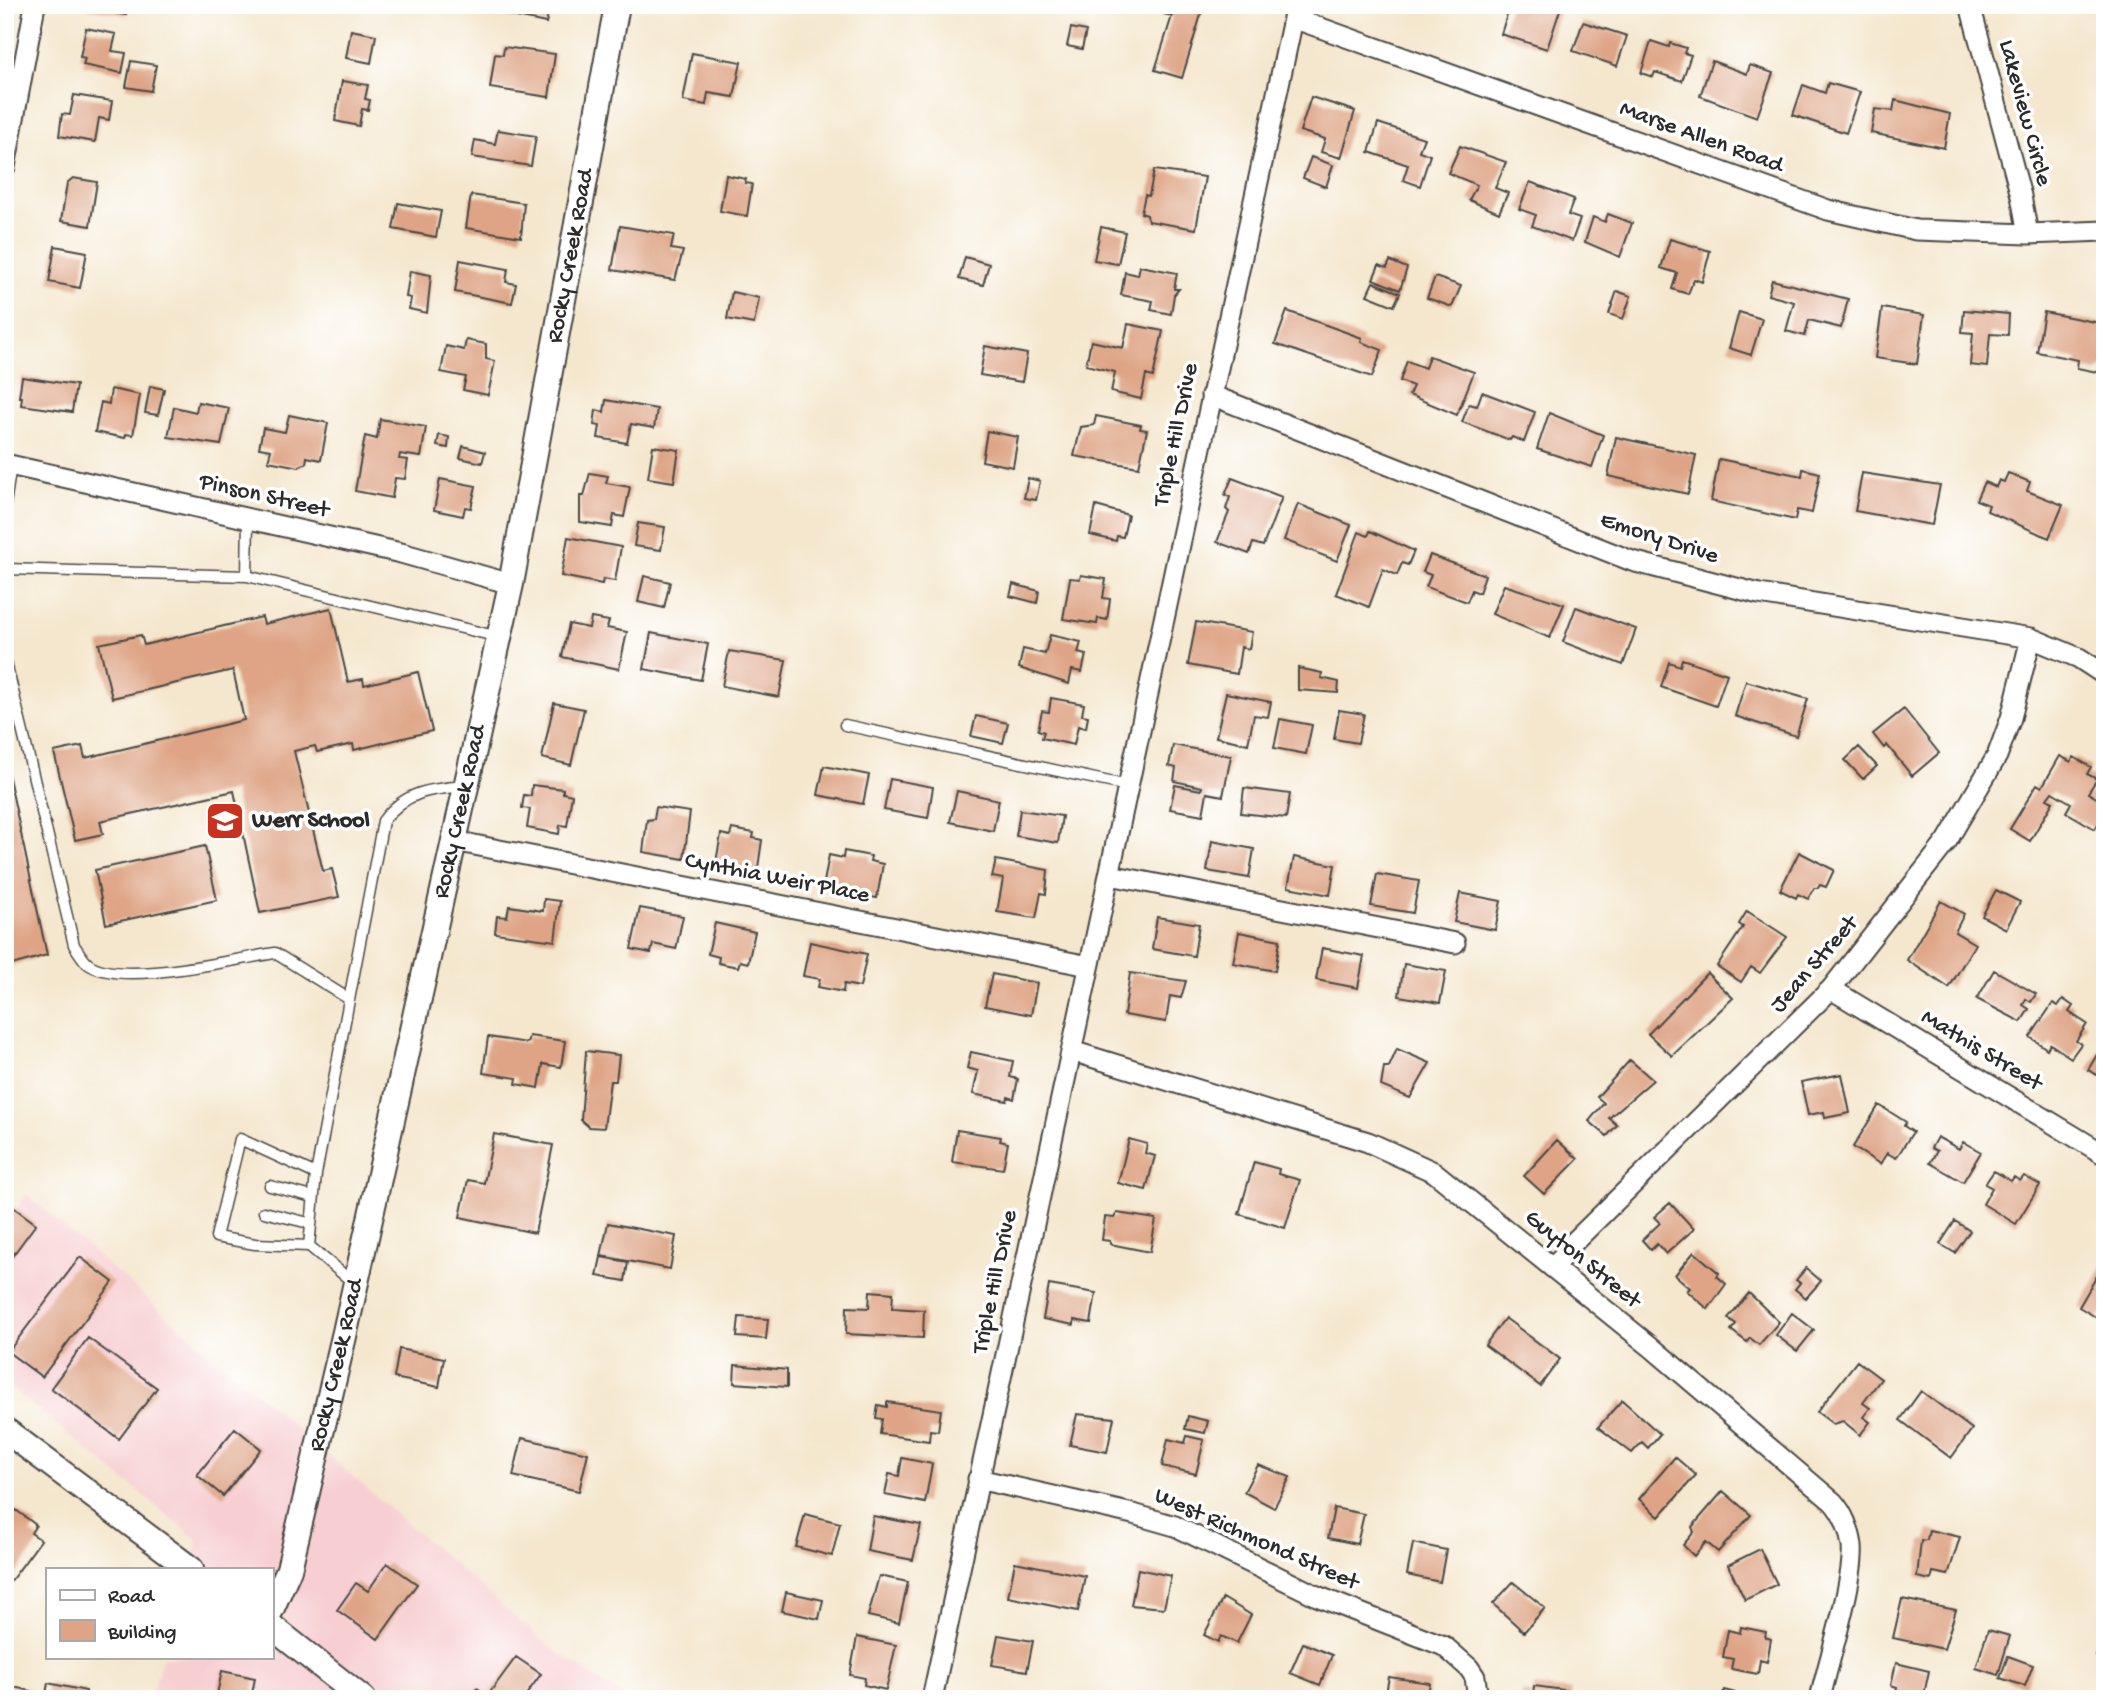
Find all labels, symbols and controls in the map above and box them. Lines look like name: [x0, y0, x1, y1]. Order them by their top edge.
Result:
street label: Lakeview Circle: [1991, 37, 2058, 190]
street label: Marse Allen Road: [1615, 95, 1789, 182]
street label: Rocky Creek Road: [541, 165, 602, 345]
street label: Triple Hill Drive: [1147, 360, 1206, 511]
street label: Pinson Street: [195, 468, 334, 526]
street label: Emory Drive: [1596, 506, 1722, 572]
street label: Rocky Creek Road: [427, 721, 494, 901]
school or university icon: Werr School: [204, 800, 246, 842]
place label: Werr School: [251, 807, 370, 836]
street label: Cynthia Weir Place: [682, 847, 872, 911]
street label: Jean Street: [1765, 909, 1867, 1020]
street label: Mathis Street: [1915, 1003, 2049, 1100]
street label: Guyton Street: [1518, 1204, 1648, 1317]
street label: Triple Hill Drive: [966, 1207, 1025, 1358]
street label: Rocky Creek Road: [303, 1274, 371, 1455]
street label: West Richmond Street: [1149, 1482, 1365, 1599]
legend: [46, 1568, 273, 1658]
text: Road: [108, 1586, 156, 1611]
text: Building: [107, 1622, 177, 1647]

